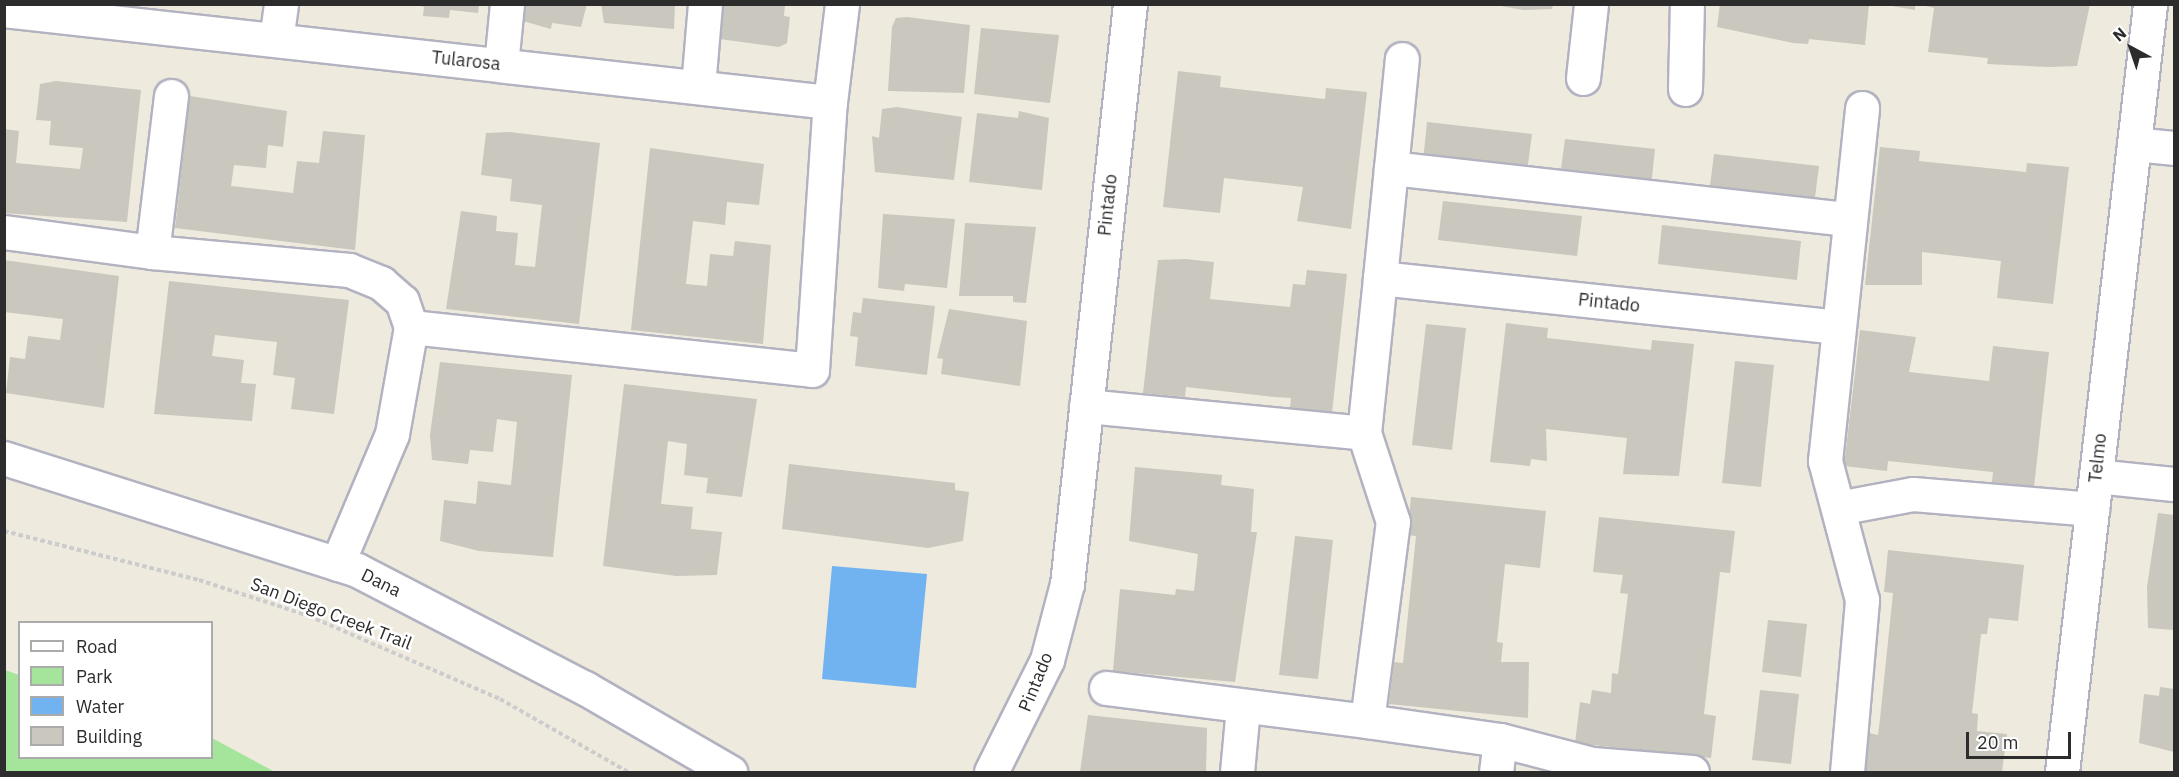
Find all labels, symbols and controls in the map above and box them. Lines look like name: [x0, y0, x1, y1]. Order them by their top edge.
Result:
north arrow: [2101, 18, 2161, 78]
text: N: [2109, 23, 2130, 46]
street label: Tularosa: [431, 47, 501, 75]
street label: Pintado: [1094, 173, 1122, 237]
street label: Pintado: [1577, 289, 1641, 317]
street label: Telmo: [2085, 432, 2111, 484]
street label: Dana: [358, 564, 404, 602]
street label: San Diego Creek Trail: [247, 573, 415, 655]
legend: [18, 621, 213, 759]
text: Road: [76, 635, 117, 658]
street label: Pintado: [1014, 649, 1058, 715]
text: Park: [76, 665, 112, 688]
text: Water: [76, 695, 124, 718]
scale bar: [1969, 720, 2074, 758]
text: Building: [76, 725, 142, 748]
text: 20 m: [1977, 731, 2019, 754]

